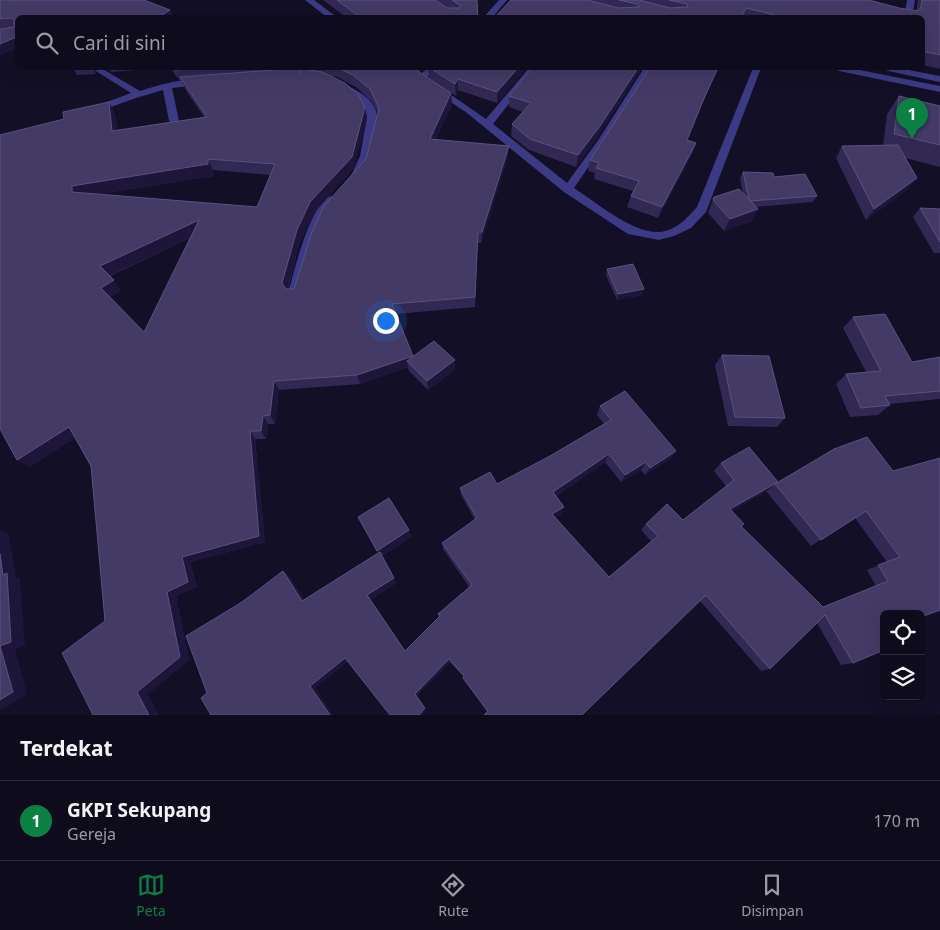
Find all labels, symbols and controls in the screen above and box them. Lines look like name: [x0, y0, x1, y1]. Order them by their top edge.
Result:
search box: [15, 15, 925, 70]
icon: search: [33, 29, 61, 57]
text: Cari di sini: [73, 30, 166, 56]
pin: 1: [896, 98, 928, 139]
your location: [373, 308, 399, 334]
map controls: [880, 610, 925, 700]
button: locate: [880, 610, 925, 655]
button: layers: [880, 655, 925, 700]
text: Terdekat: [20, 734, 113, 762]
text: GKPI Sekupang: [67, 797, 211, 823]
text: 1: [31, 810, 41, 832]
text: 170 m: [873, 810, 920, 832]
text: Gereja: [67, 823, 116, 845]
tab: Peta: [136, 871, 166, 920]
tab: Rute: [438, 871, 469, 920]
tab: Disimpan: [741, 871, 804, 920]

